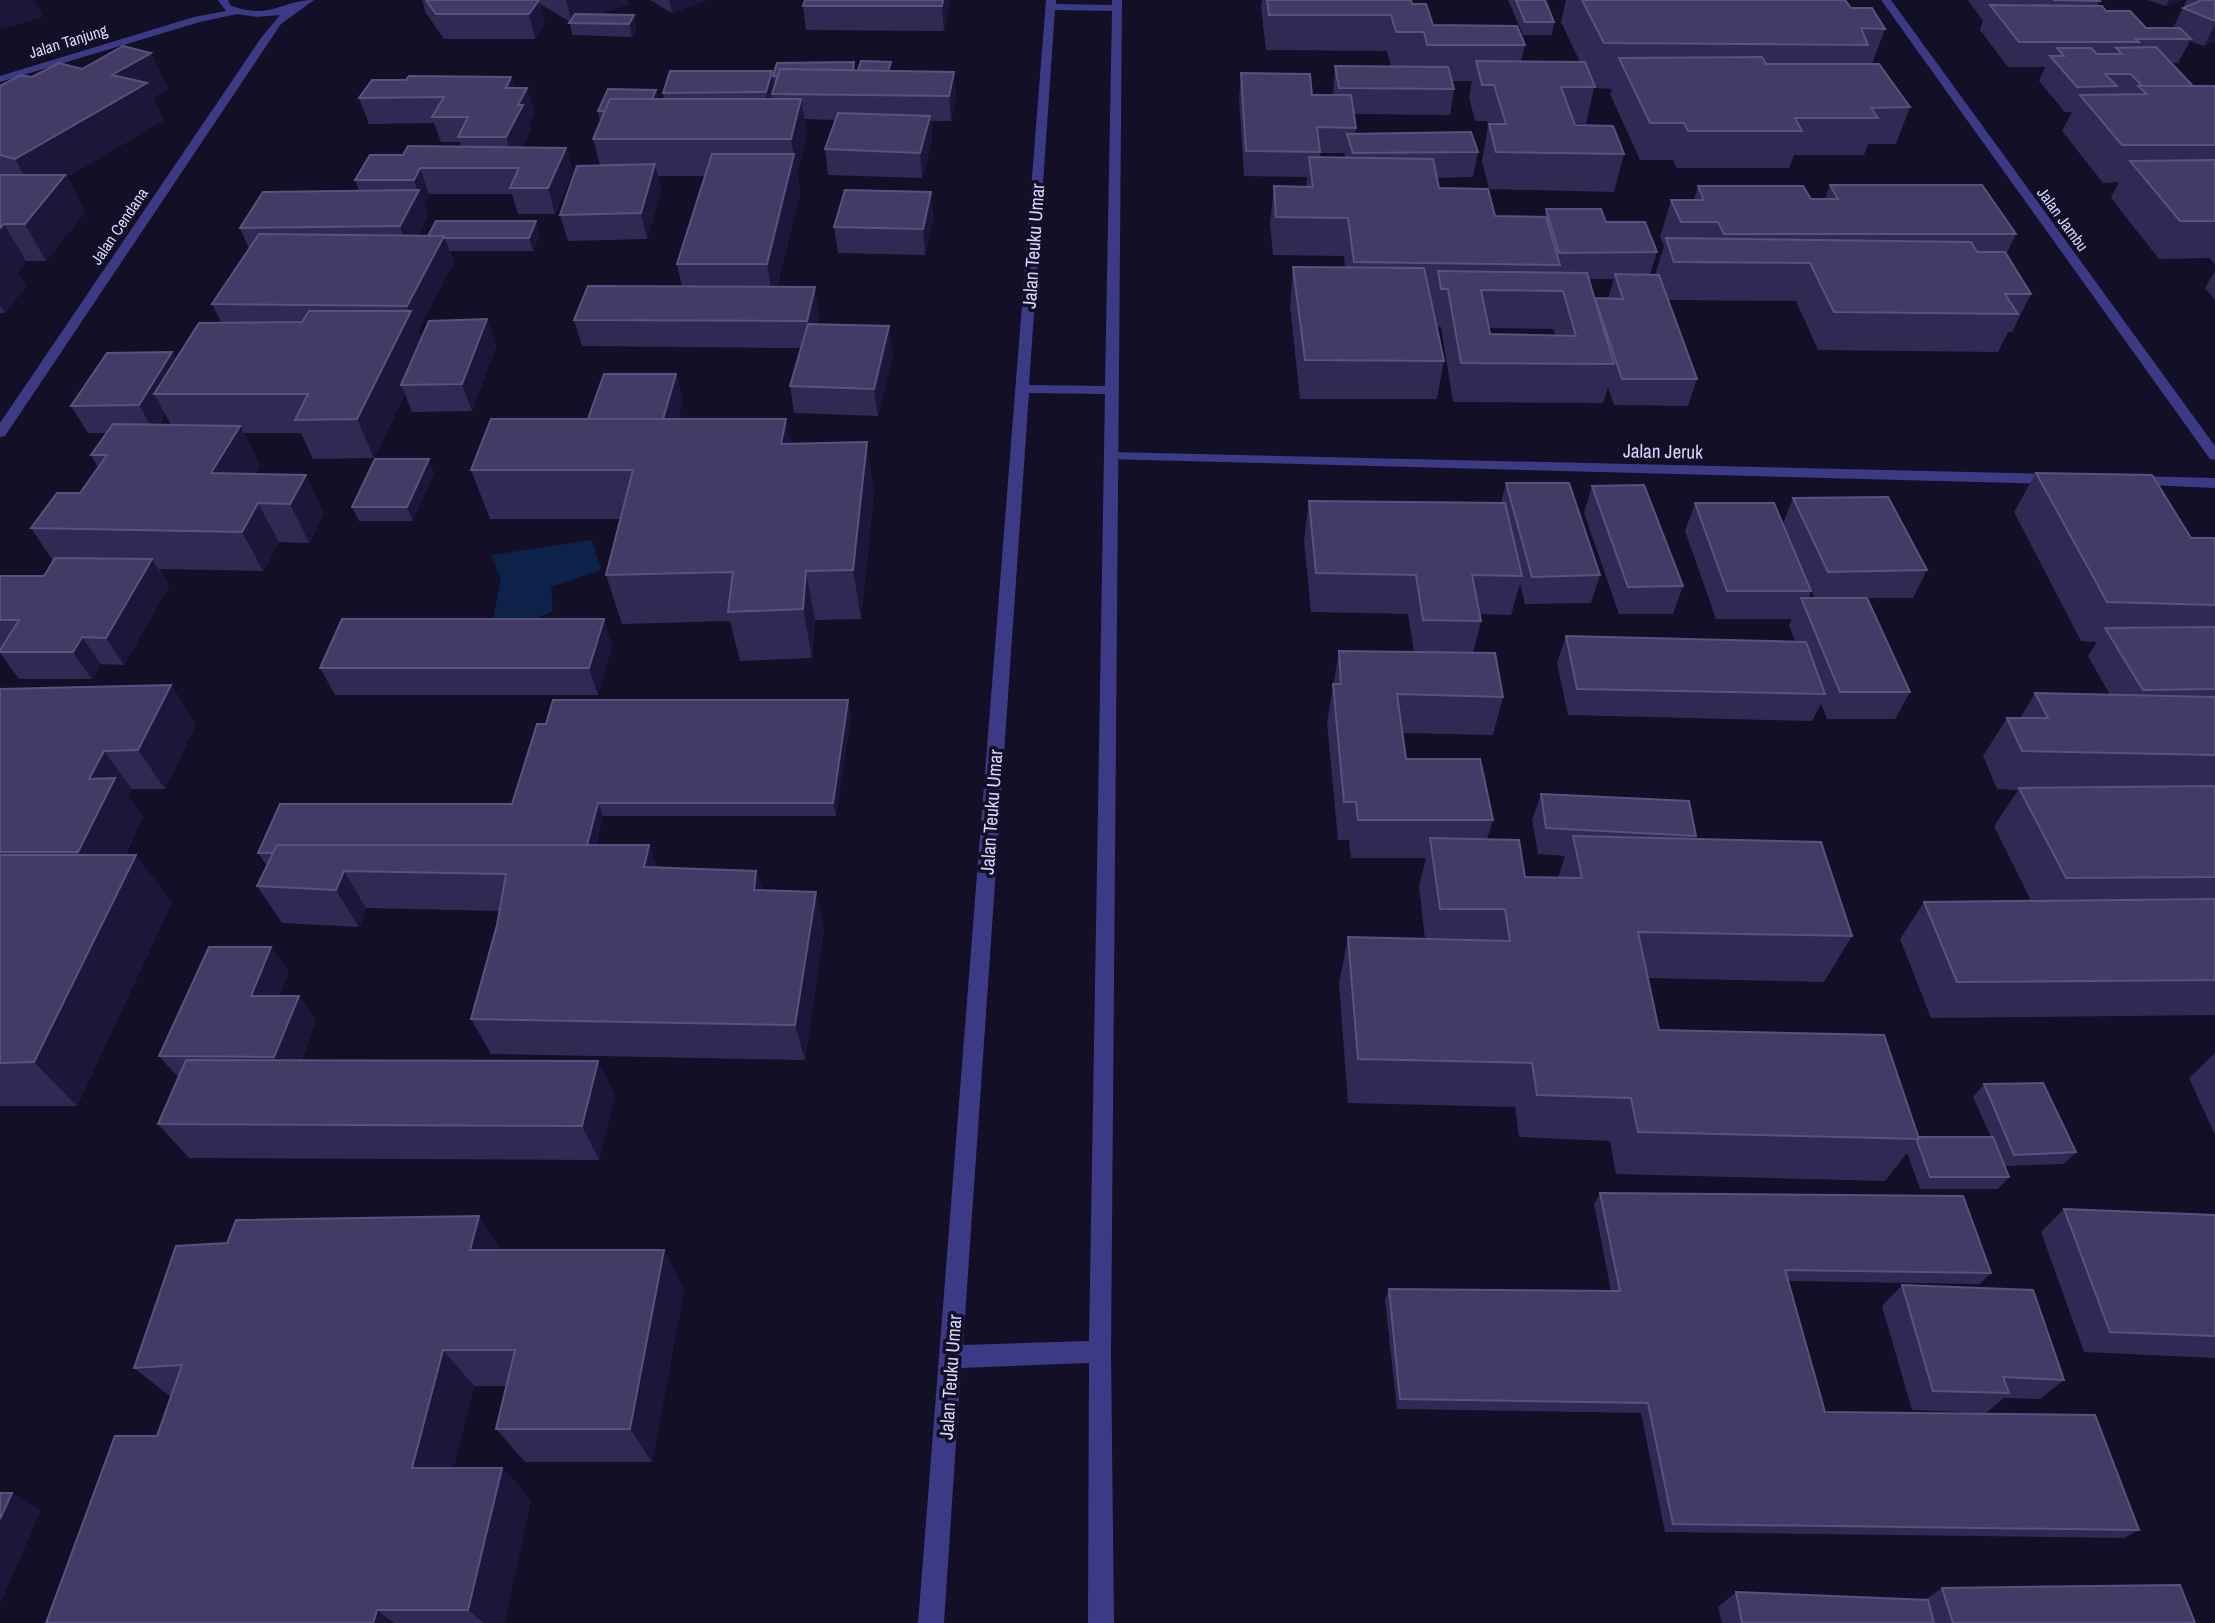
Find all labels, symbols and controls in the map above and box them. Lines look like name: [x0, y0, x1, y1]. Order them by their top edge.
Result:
street label: Jalan Tanjung: [26, 18, 111, 63]
street label: Jalan Teuku Umar: [1016, 182, 1050, 309]
street label: Jalan Jambu: [2032, 182, 2094, 256]
street label: Jalan Cendana: [85, 183, 153, 269]
street label: Jalan Jeruk: [1623, 437, 1703, 465]
street label: Jalan Teuku Umar: [974, 748, 1008, 875]
street label: Jalan Teuku Umar: [933, 1313, 967, 1440]

